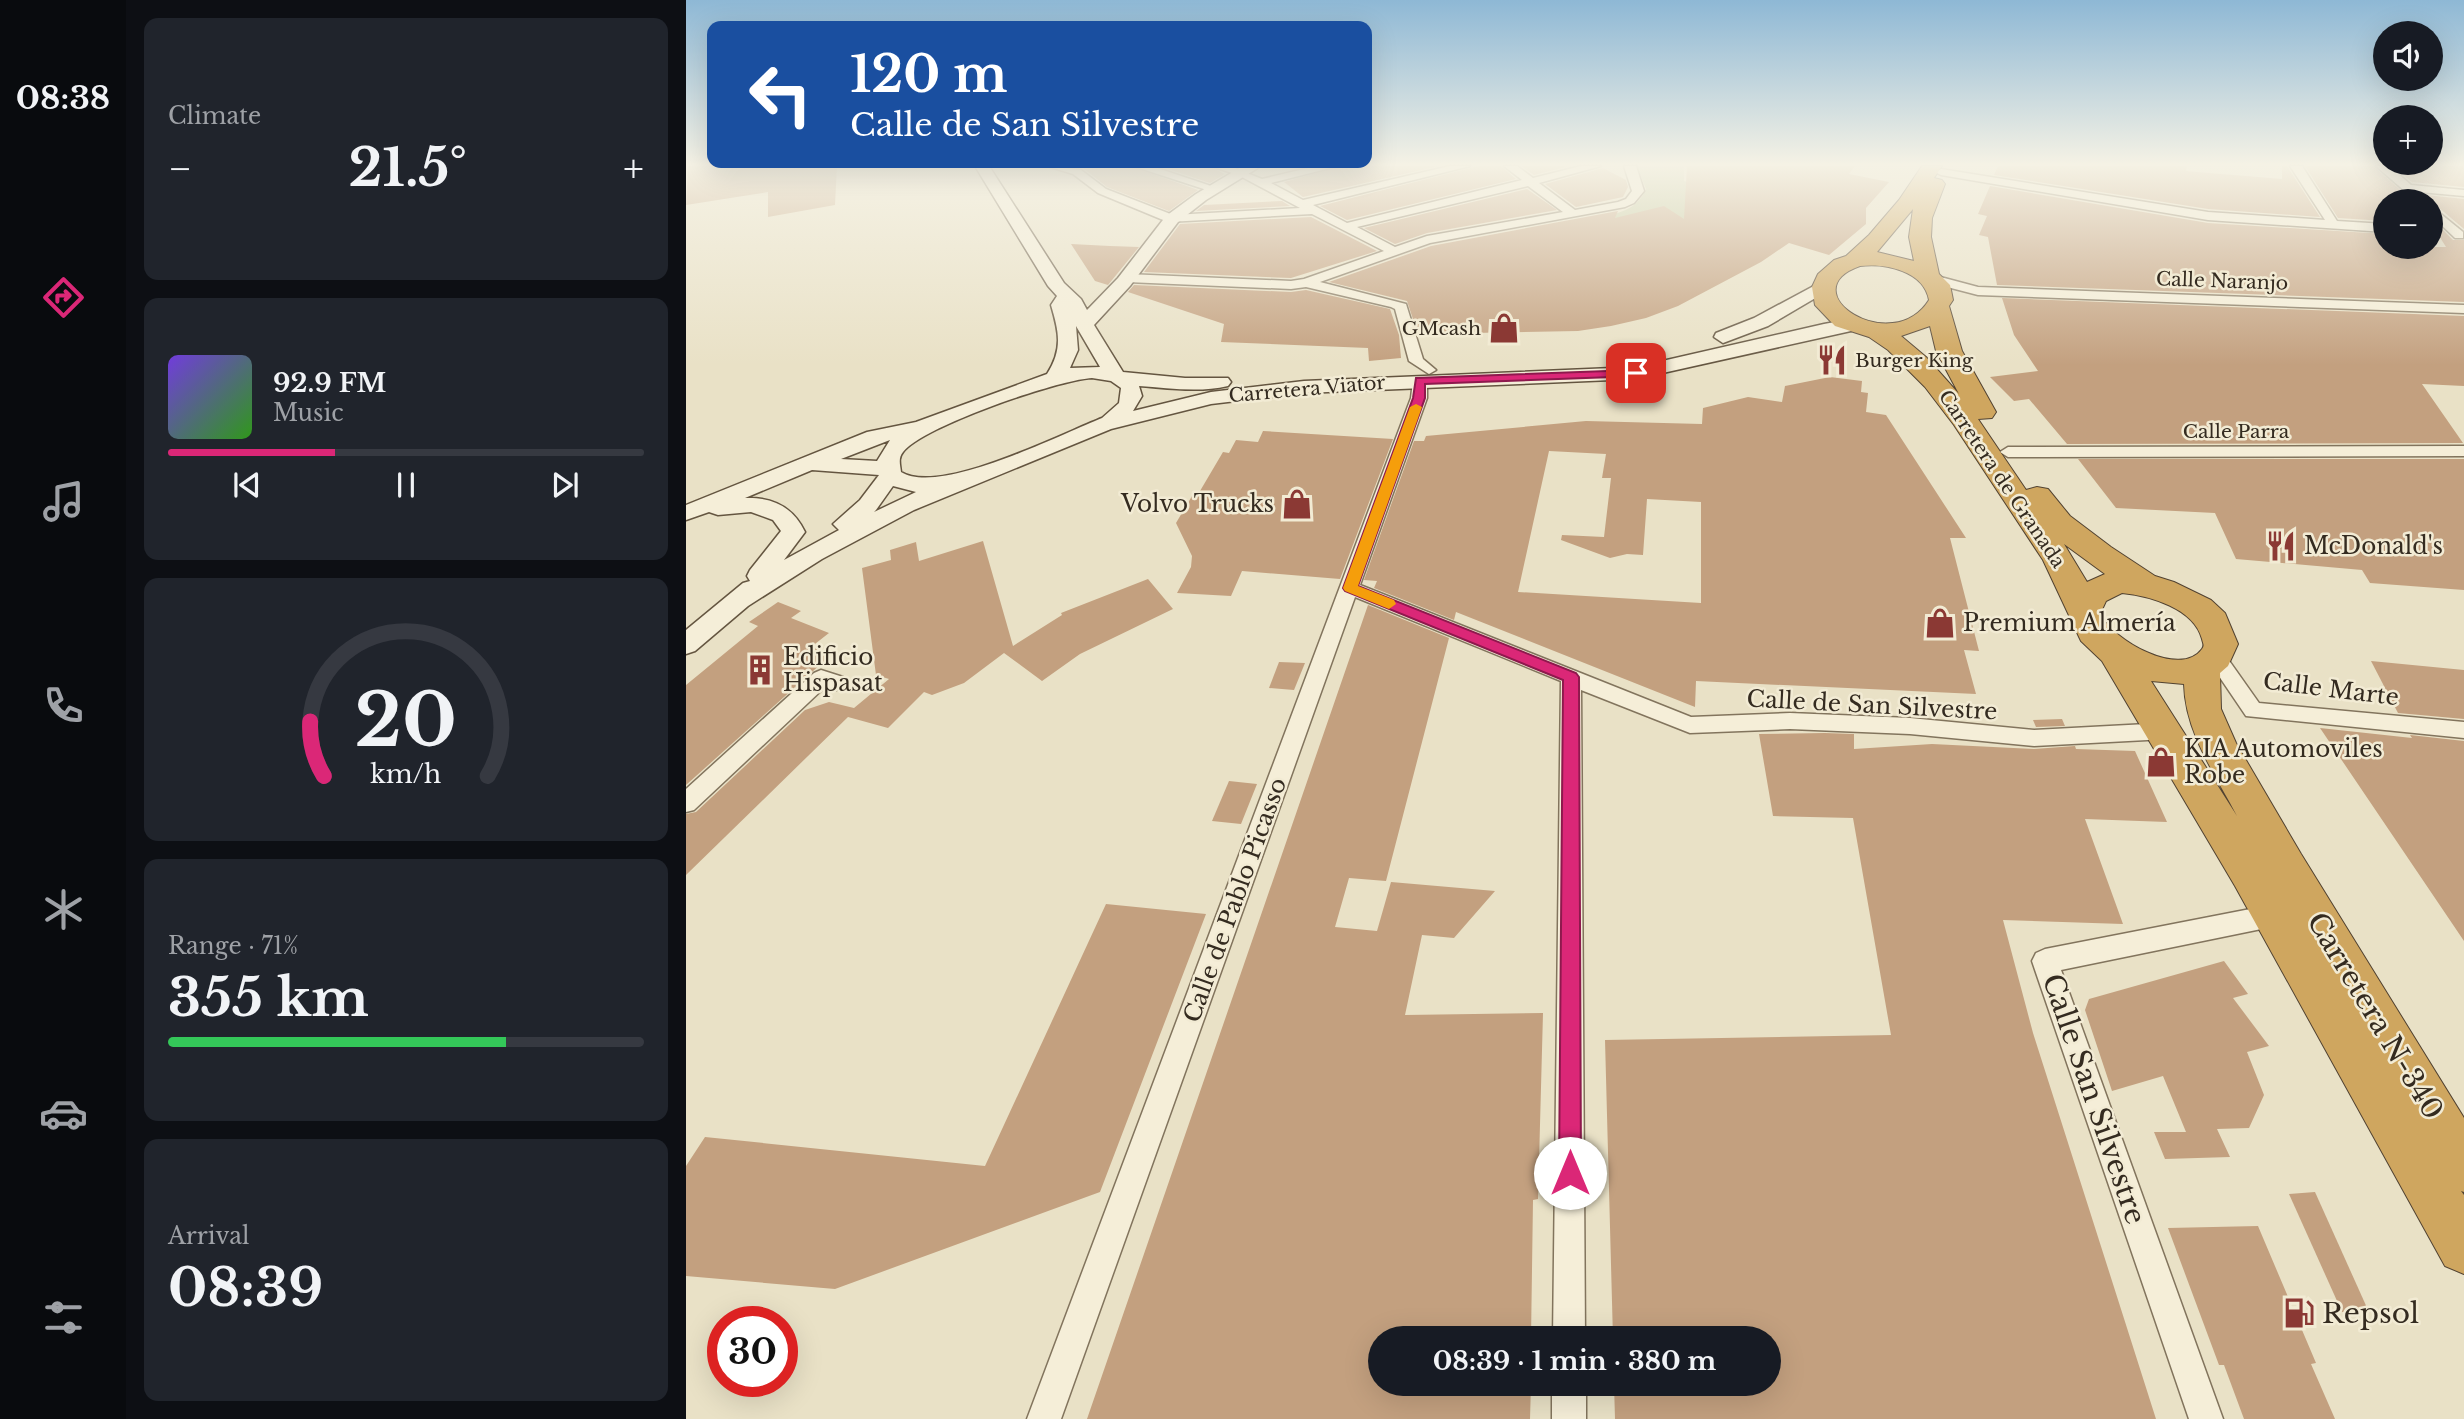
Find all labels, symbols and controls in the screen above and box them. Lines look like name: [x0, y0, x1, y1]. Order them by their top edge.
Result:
map controls: [2373, 21, 2443, 259]
button: sound: [2373, 21, 2443, 91]
text: 120 m: [850, 44, 1008, 105]
icon: left: [735, 49, 826, 140]
text: 08:38: [16, 78, 110, 118]
text: Climate: [168, 102, 261, 130]
text: Calle de San Silvestre: [850, 105, 1199, 145]
button: +: [2373, 105, 2443, 175]
text: 21.5°: [348, 136, 467, 200]
text: −: [168, 145, 192, 192]
text: +: [623, 145, 644, 192]
button: −: [2373, 189, 2443, 259]
street label: Calle Naranjo: [2155, 267, 2289, 295]
icon: directions: [39, 273, 88, 322]
shop icon: GMcash: [1487, 311, 1521, 345]
place label: GMcash: [1402, 317, 1481, 340]
pin: [1606, 343, 1666, 403]
restaurant icon: Burger King: [1815, 343, 1849, 377]
place label: Burger King: [1855, 349, 1974, 372]
icon: arrive: [1617, 354, 1655, 392]
text: 92.9 FM: [273, 367, 386, 399]
street label: Carretera Viator: [1228, 371, 1386, 407]
street label: Carretera de Granada: [1934, 386, 2070, 573]
text: Music: [273, 399, 344, 427]
street label: Calle Parra: [2183, 420, 2290, 443]
icon: previous: [228, 466, 266, 504]
icon: pause: [387, 466, 425, 504]
icon: next: [546, 466, 584, 504]
icon: music: [39, 477, 88, 526]
shop icon: Volvo Trucks: [1280, 487, 1314, 521]
place label: Volvo Trucks: [1120, 490, 1274, 518]
restaurant icon: McDonald's: [2264, 529, 2298, 563]
place label: McDonald's: [2304, 532, 2443, 560]
shop icon: Premium Almería: [1923, 606, 1957, 640]
place label: Premium Almería: [1963, 609, 2176, 637]
place label: Edificio Hispasat: [783, 643, 883, 697]
building icon: Edificio Hispasat: [743, 653, 777, 687]
street label: Calle Marte: [2262, 667, 2400, 711]
text: 20: [355, 675, 457, 766]
icon: phone: [39, 681, 88, 730]
street label: Calle de San Silvestre: [1746, 684, 1998, 726]
place label: KIA Automoviles Robe: [2184, 735, 2383, 789]
shop icon: KIA Automoviles Robe: [2144, 745, 2178, 779]
text: km/h: [371, 758, 441, 789]
street label: Calle de Pablo Picasso: [1178, 774, 1292, 1026]
icon: climate: [39, 885, 88, 934]
street label: Carretera N-340: [2299, 906, 2451, 1126]
text: Range · 71%: [168, 932, 299, 960]
text: 355 km: [168, 966, 369, 1030]
street label: Calle San Silvestre: [2035, 969, 2153, 1229]
icon: car: [39, 1089, 88, 1138]
position arrow: [1533, 1136, 1607, 1210]
text: Arrival: [168, 1222, 249, 1250]
text: 08:39: [168, 1256, 323, 1320]
icon: filters: [39, 1293, 88, 1342]
fuel station icon: Repsol: [2282, 1296, 2316, 1330]
place label: Repsol: [2322, 1296, 2419, 1331]
speed limit sign: 30: [707, 1306, 798, 1397]
text: 08:39 · 1 min · 380 m: [1433, 1345, 1716, 1377]

